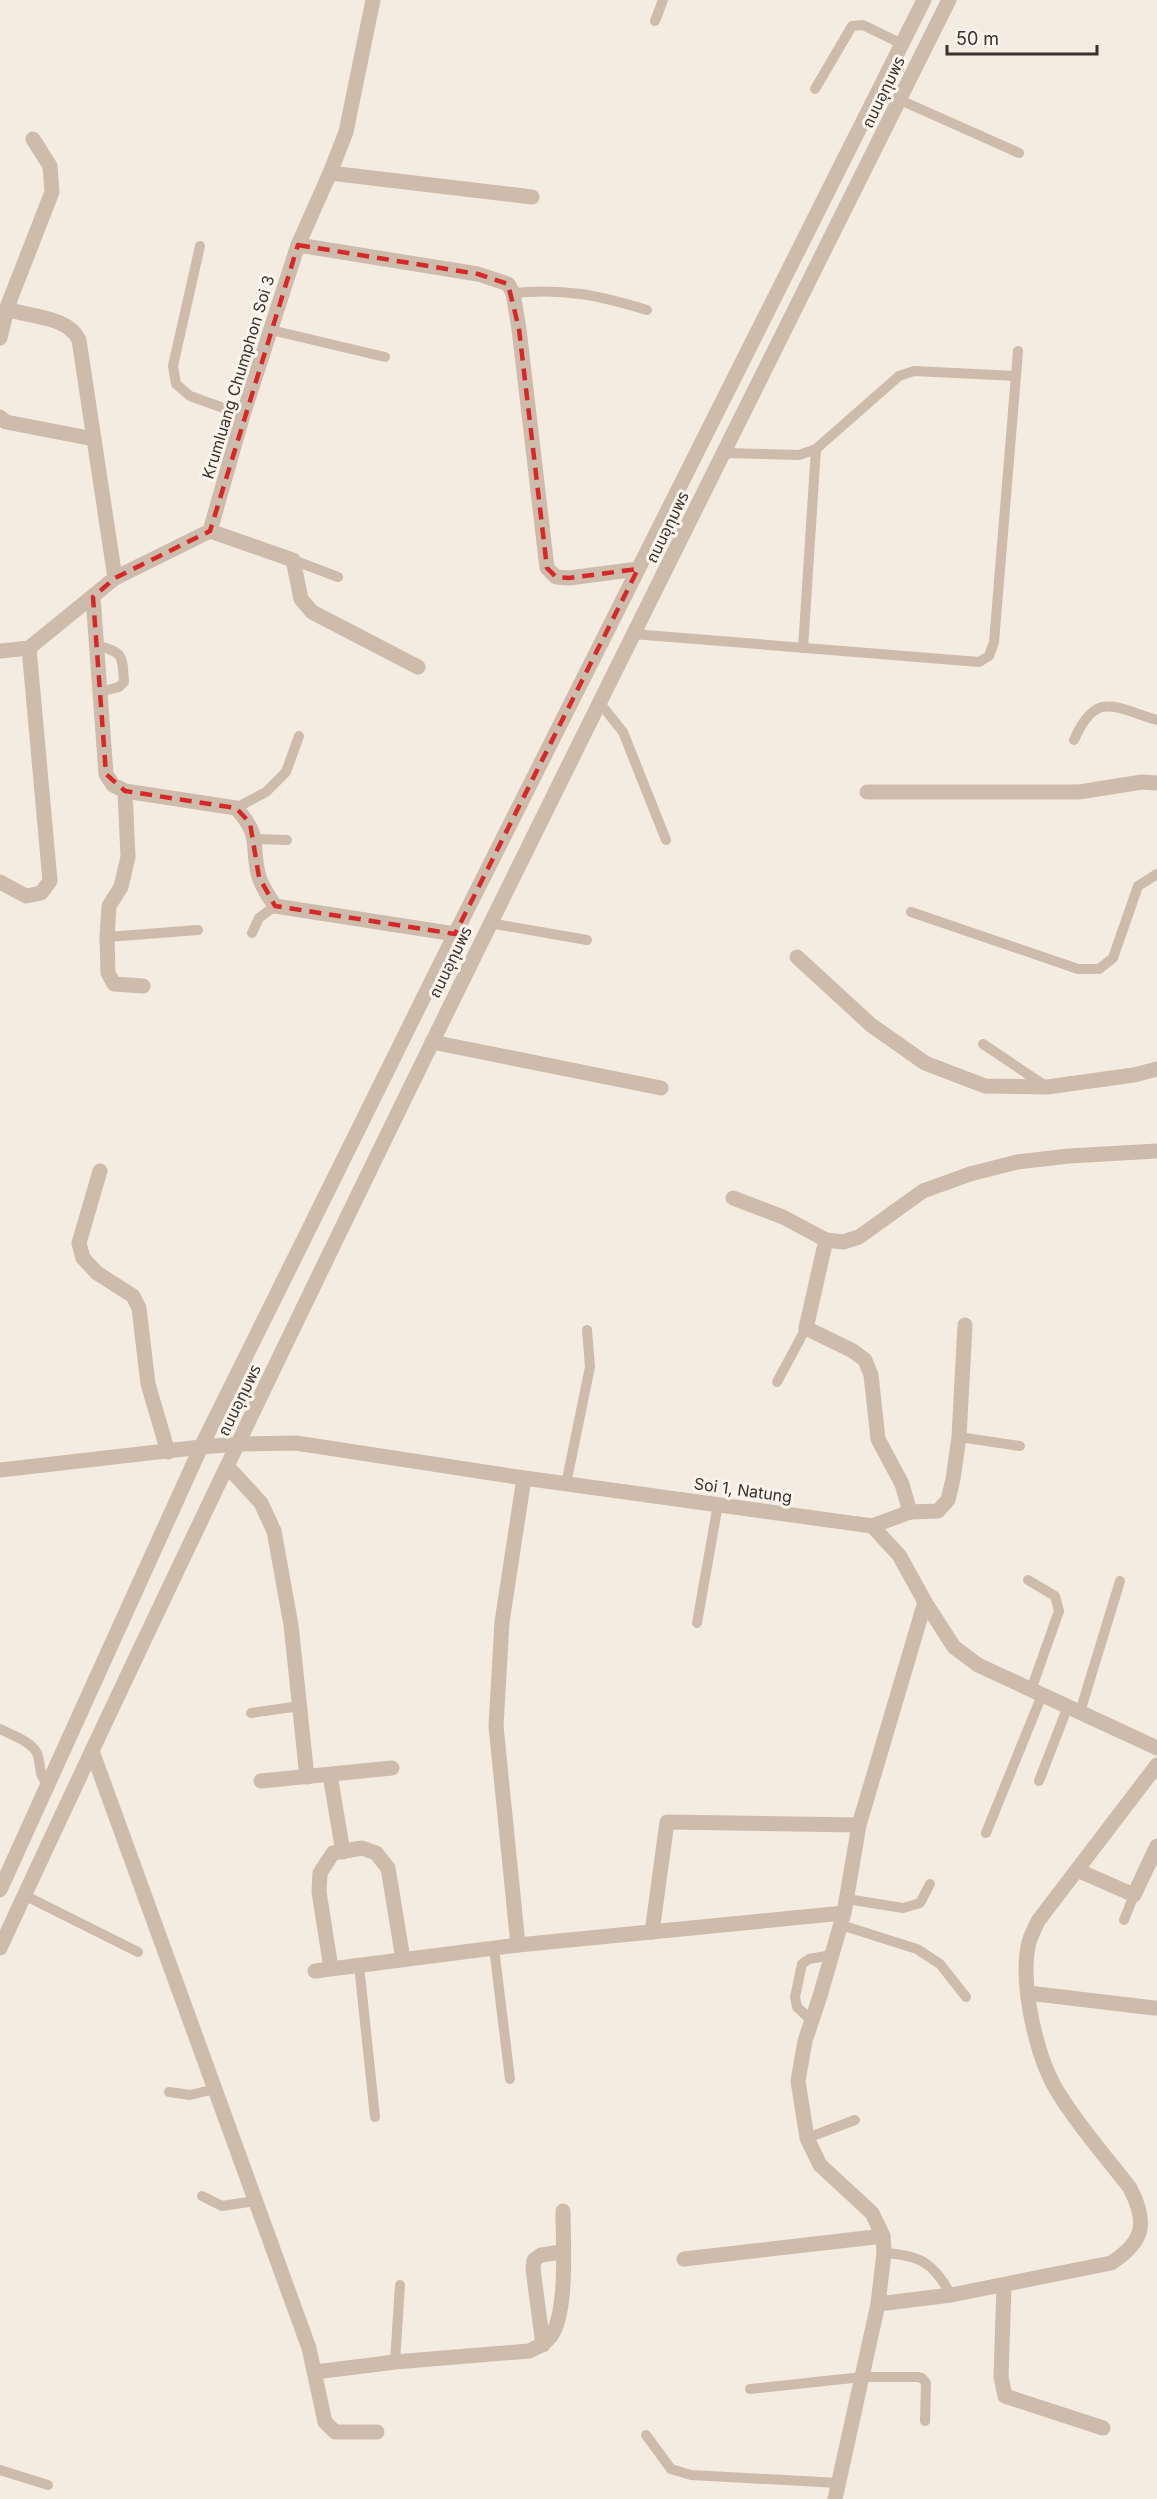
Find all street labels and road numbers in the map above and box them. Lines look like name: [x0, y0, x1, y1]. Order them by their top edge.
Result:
street label: ถนนอุทุมพร: [857, 53, 909, 131]
street label: Krumluang Chumphon Soi 3: [197, 273, 279, 481]
street label: ถนนอุทุมพร: [641, 488, 693, 566]
street label: ถนนอุทุมพร: [424, 923, 476, 1001]
street label: ถนนอุทุมพร: [213, 1361, 265, 1439]
street label: Soi 1, Natung: [693, 1473, 793, 1507]

